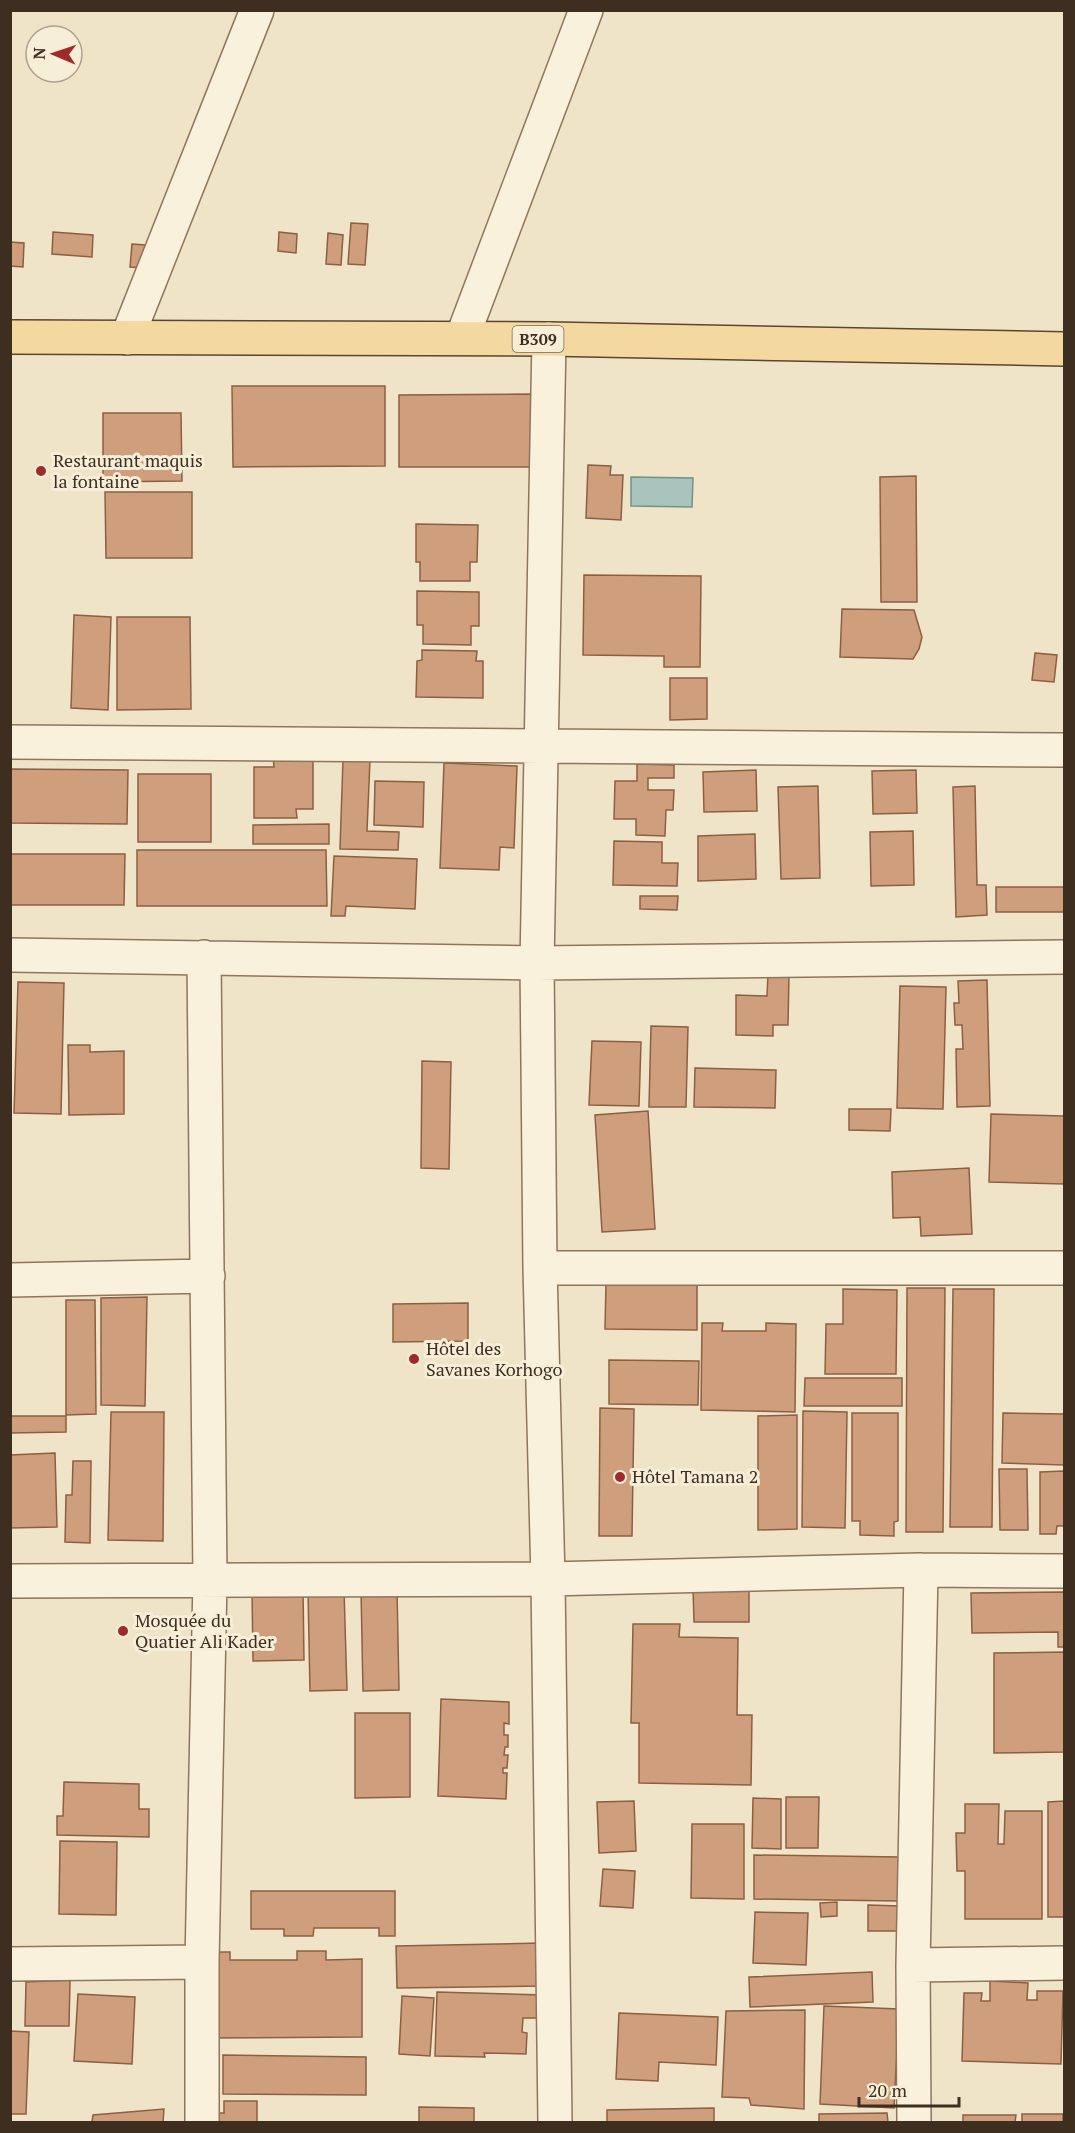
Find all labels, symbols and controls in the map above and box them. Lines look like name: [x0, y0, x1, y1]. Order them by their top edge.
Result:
north arrow: [24, 24, 84, 84]
text: N: [28, 47, 50, 60]
road number: B309: [512, 326, 564, 352]
place label: Restaurant maquis la fontaine: [53, 448, 203, 493]
marker: Restaurant maquis la fontaine: [34, 464, 48, 478]
place label: Hôtel des Savanes Korhogo: [426, 1336, 562, 1381]
marker: Hôtel des Savanes Korhogo: [407, 1352, 421, 1366]
place label: Hôtel Tamana 2: [632, 1464, 758, 1488]
marker: Hôtel Tamana 2: [613, 1470, 627, 1484]
place label: Mosquée du Quatier Ali Kader: [135, 1608, 274, 1653]
marker: Mosquée du Quatier Ali Kader: [116, 1624, 130, 1638]
scale bar: [859, 2070, 960, 2108]
text: 20 m: [868, 2078, 908, 2102]

